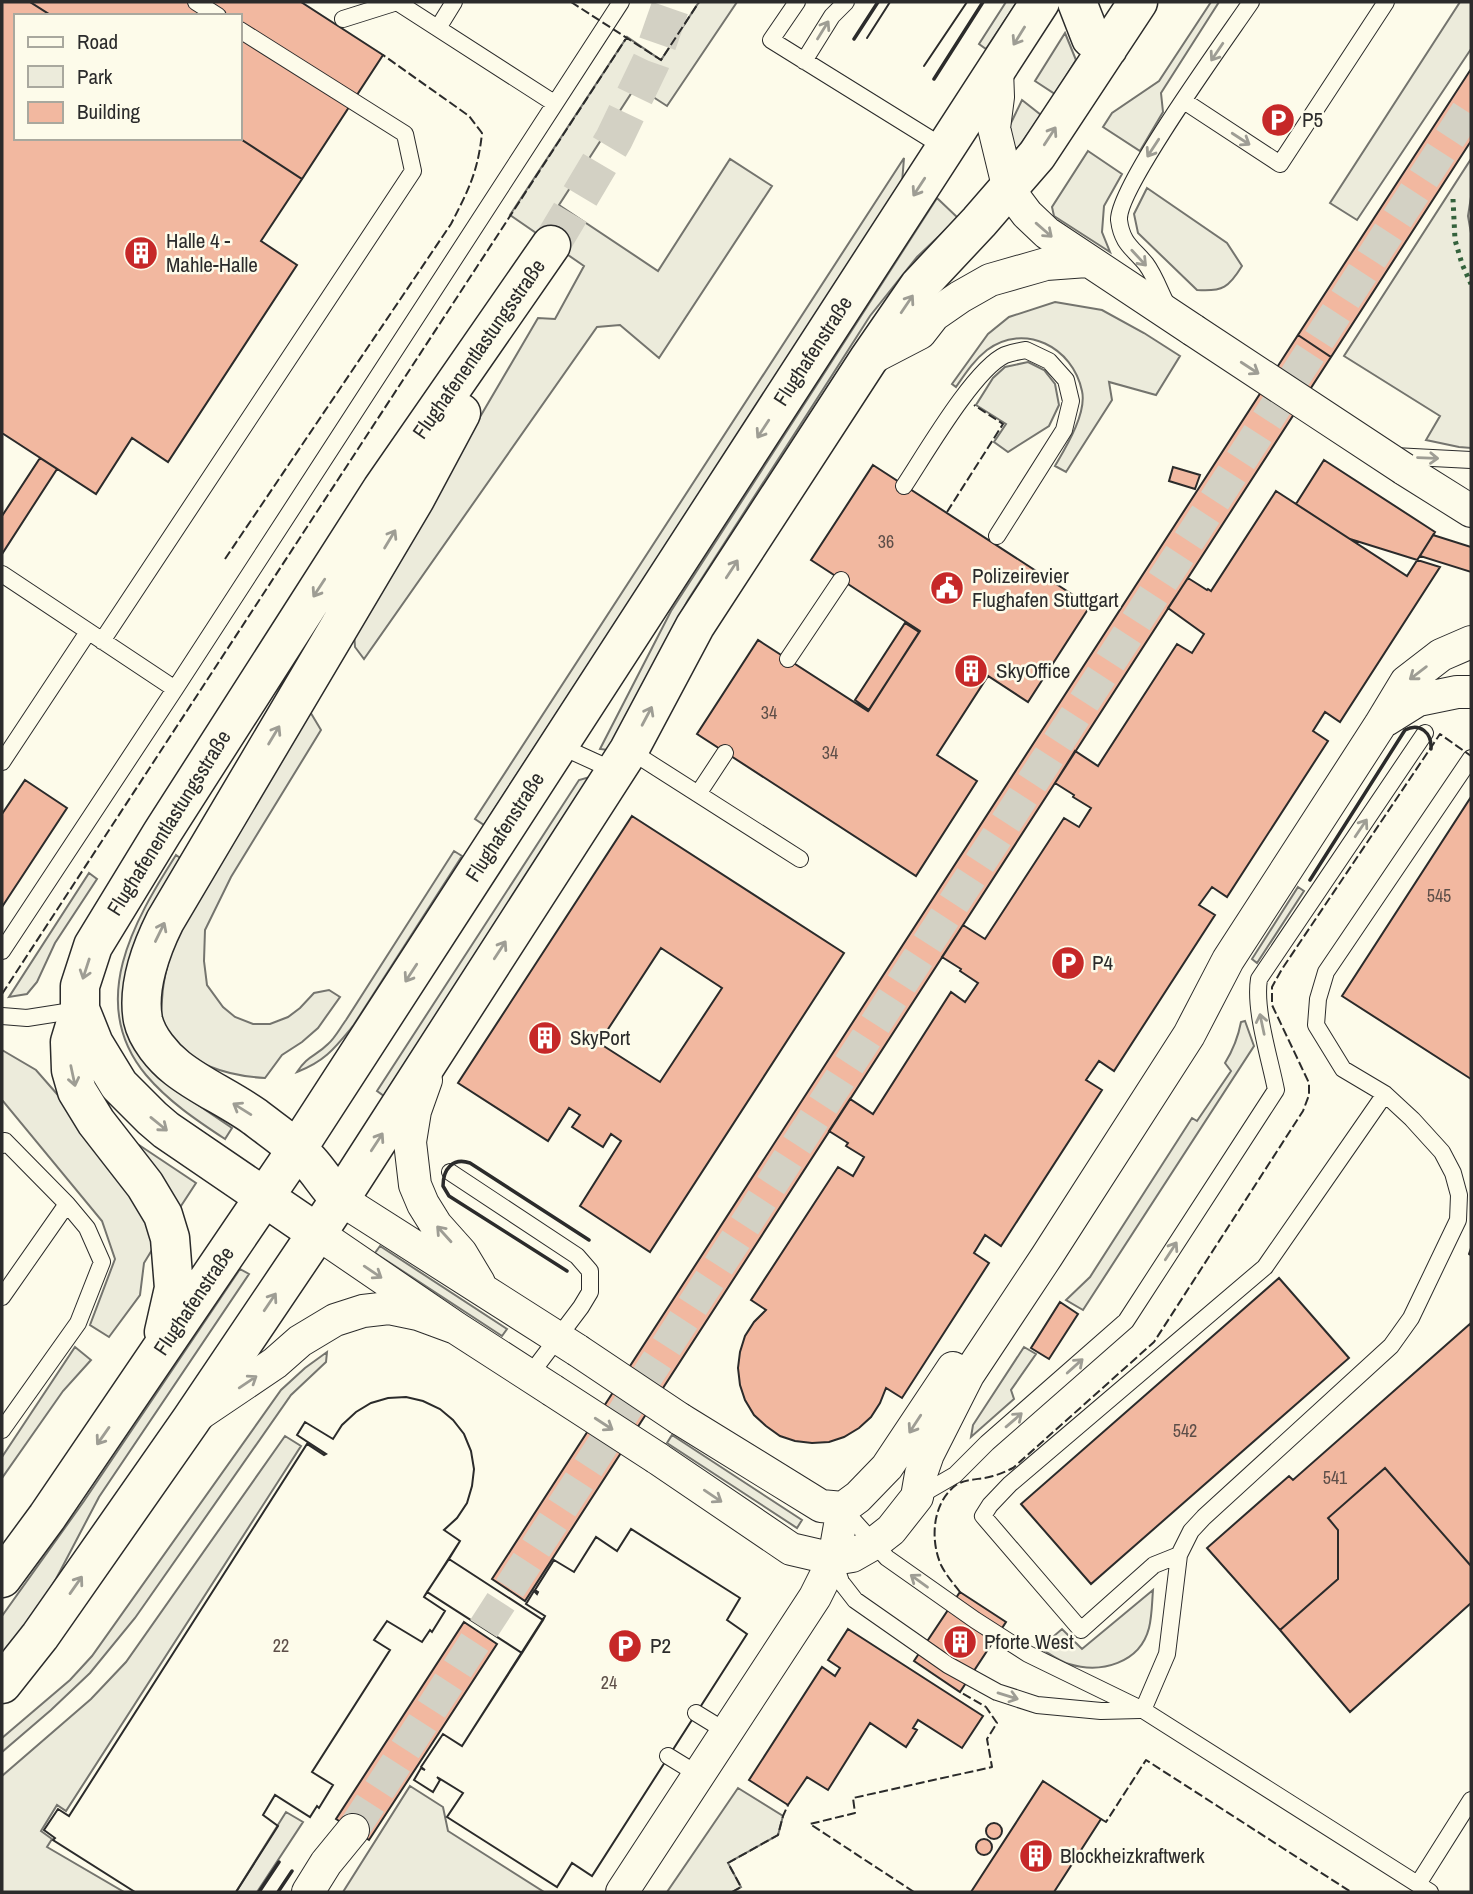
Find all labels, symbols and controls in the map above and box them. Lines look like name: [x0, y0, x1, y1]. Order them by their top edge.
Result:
legend: [14, 14, 242, 140]
one-way arrow: [817, 20, 831, 40]
one-way arrow: [1011, 25, 1025, 45]
text: Road: [77, 27, 118, 56]
one-way arrow: [1210, 41, 1224, 61]
text: Park: [77, 62, 113, 91]
text: Building: [77, 97, 141, 126]
parking icon: P5: [1259, 101, 1297, 139]
place label: P5: [1302, 105, 1323, 134]
one-way arrow: [1043, 126, 1057, 146]
one-way arrow: [1231, 131, 1250, 146]
one-way arrow: [1146, 138, 1160, 158]
one-way arrow: [911, 177, 925, 197]
one-way arrow: [1034, 222, 1052, 238]
place label: Halle 4 - Mahle-Halle: [166, 226, 258, 279]
building icon: Halle 4 - Mahle-Halle: [122, 234, 160, 272]
one-way arrow: [1131, 249, 1148, 266]
street label: Flughafenentlastungsstraße: [405, 253, 552, 444]
street label: Flughafenstraße: [766, 290, 859, 411]
one-way arrow: [900, 294, 914, 314]
one-way arrow: [1240, 361, 1259, 375]
one-way arrow: [756, 418, 770, 438]
one-way arrow: [1416, 451, 1439, 464]
house number: 36: [878, 529, 894, 554]
one-way arrow: [384, 530, 398, 550]
one-way arrow: [725, 559, 739, 579]
place label: Polizeirevier Flughafen Stuttgart: [972, 561, 1119, 614]
public building icon: Polizeirevier Flughafen Stuttgart: [928, 569, 966, 607]
one-way arrow: [312, 578, 326, 597]
building icon: SkyOffice: [952, 652, 990, 690]
place label: SkyOffice: [996, 656, 1070, 685]
one-way arrow: [1409, 665, 1427, 680]
house number: 34: [761, 700, 777, 725]
one-way arrow: [641, 706, 654, 727]
street label: Flughafenentlastungsstraße: [100, 725, 237, 921]
one-way arrow: [267, 725, 281, 745]
house number: 34: [822, 740, 838, 765]
street label: Flughafenstraße: [458, 766, 551, 887]
one-way arrow: [1354, 819, 1369, 838]
house number: 545: [1427, 883, 1451, 908]
one-way arrow: [153, 922, 167, 943]
one-way arrow: [494, 941, 508, 961]
parking icon: P4: [1049, 944, 1087, 982]
place label: P4: [1092, 948, 1113, 977]
one-way arrow: [78, 958, 91, 980]
one-way arrow: [404, 962, 418, 982]
one-way arrow: [1255, 1013, 1268, 1035]
building icon: SkyPort: [526, 1019, 564, 1057]
place label: SkyPort: [570, 1023, 631, 1052]
one-way arrow: [67, 1064, 81, 1087]
one-way arrow: [233, 1101, 253, 1115]
one-way arrow: [150, 1116, 168, 1132]
one-way arrow: [370, 1132, 384, 1152]
one-way arrow: [436, 1226, 453, 1243]
street label: Flughafenstraße: [147, 1241, 241, 1361]
one-way arrow: [1164, 1242, 1178, 1262]
one-way arrow: [363, 1265, 382, 1279]
one-way arrow: [263, 1293, 277, 1312]
one-way arrow: [1066, 1358, 1084, 1374]
one-way arrow: [238, 1375, 257, 1389]
one-way arrow: [1005, 1412, 1023, 1428]
one-way arrow: [908, 1413, 922, 1433]
one-way arrow: [594, 1417, 613, 1432]
house number: 542: [1173, 1418, 1197, 1443]
one-way arrow: [95, 1426, 110, 1445]
house number: 541: [1323, 1465, 1348, 1490]
one-way arrow: [703, 1489, 723, 1503]
one-way arrow: [910, 1573, 929, 1588]
one-way arrow: [69, 1576, 83, 1595]
building icon: Pforte West: [941, 1623, 979, 1661]
parking icon: P2: [606, 1627, 644, 1665]
place label: Pforte West: [984, 1627, 1074, 1656]
place label: P2: [650, 1631, 671, 1660]
house number: 22: [273, 1633, 289, 1658]
house number: 24: [601, 1670, 617, 1695]
one-way arrow: [997, 1690, 1019, 1703]
building icon: Blockheizkraftwerk: [1017, 1837, 1055, 1875]
place label: Blockheizkraftwerk: [1060, 1841, 1205, 1870]

